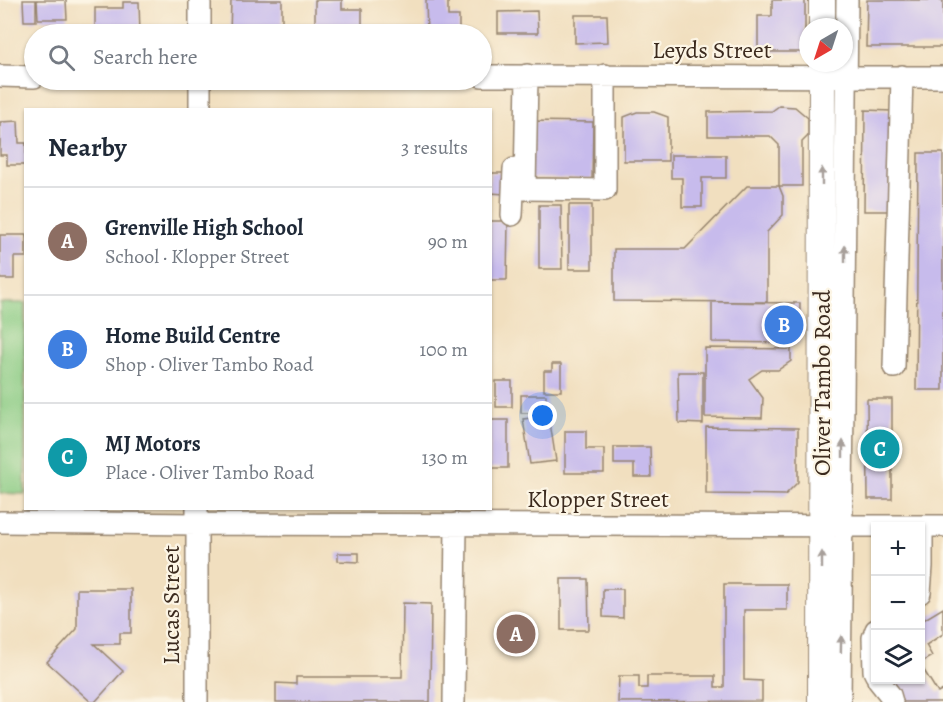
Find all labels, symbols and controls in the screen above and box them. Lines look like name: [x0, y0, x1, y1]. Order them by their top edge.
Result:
north arrow: [799, 18, 853, 72]
search box: [24, 24, 492, 90]
street label: Leyds Street: [652, 34, 772, 66]
icon: search: [45, 41, 78, 74]
text: Search here: [93, 42, 198, 72]
text: Nearby: [48, 130, 127, 165]
text: 3 results: [401, 134, 468, 161]
one-way arrow: [817, 166, 827, 185]
text: Grenville High School: [105, 213, 303, 243]
text: A: [61, 228, 74, 255]
text: 90 m: [428, 228, 468, 255]
text: School · Klopper Street: [105, 243, 289, 270]
one-way arrow: [840, 244, 849, 263]
street label: Oliver Tambo Road: [806, 290, 838, 476]
pin: B: [764, 302, 804, 348]
text: Home Build Centre: [105, 321, 280, 351]
text: B: [61, 336, 74, 363]
text: 100 m: [419, 336, 468, 363]
text: Shop · Oliver Tambo Road: [105, 351, 314, 378]
your location: [528, 401, 557, 430]
pin: C: [860, 426, 900, 472]
text: MJ Motors: [105, 429, 201, 459]
one-way arrow: [838, 439, 848, 458]
text: C: [61, 444, 74, 471]
text: 130 m: [422, 444, 468, 471]
text: Place · Oliver Tambo Road: [105, 459, 314, 486]
street label: Klopper Street: [527, 483, 669, 515]
map controls: [871, 522, 925, 684]
button: +: [871, 522, 925, 576]
street label: Lucas Street: [155, 545, 187, 665]
one-way arrow: [817, 550, 826, 569]
button: −: [871, 576, 925, 630]
pin: A: [496, 612, 536, 656]
button: layers: [871, 630, 925, 684]
one-way arrow: [836, 634, 845, 653]

